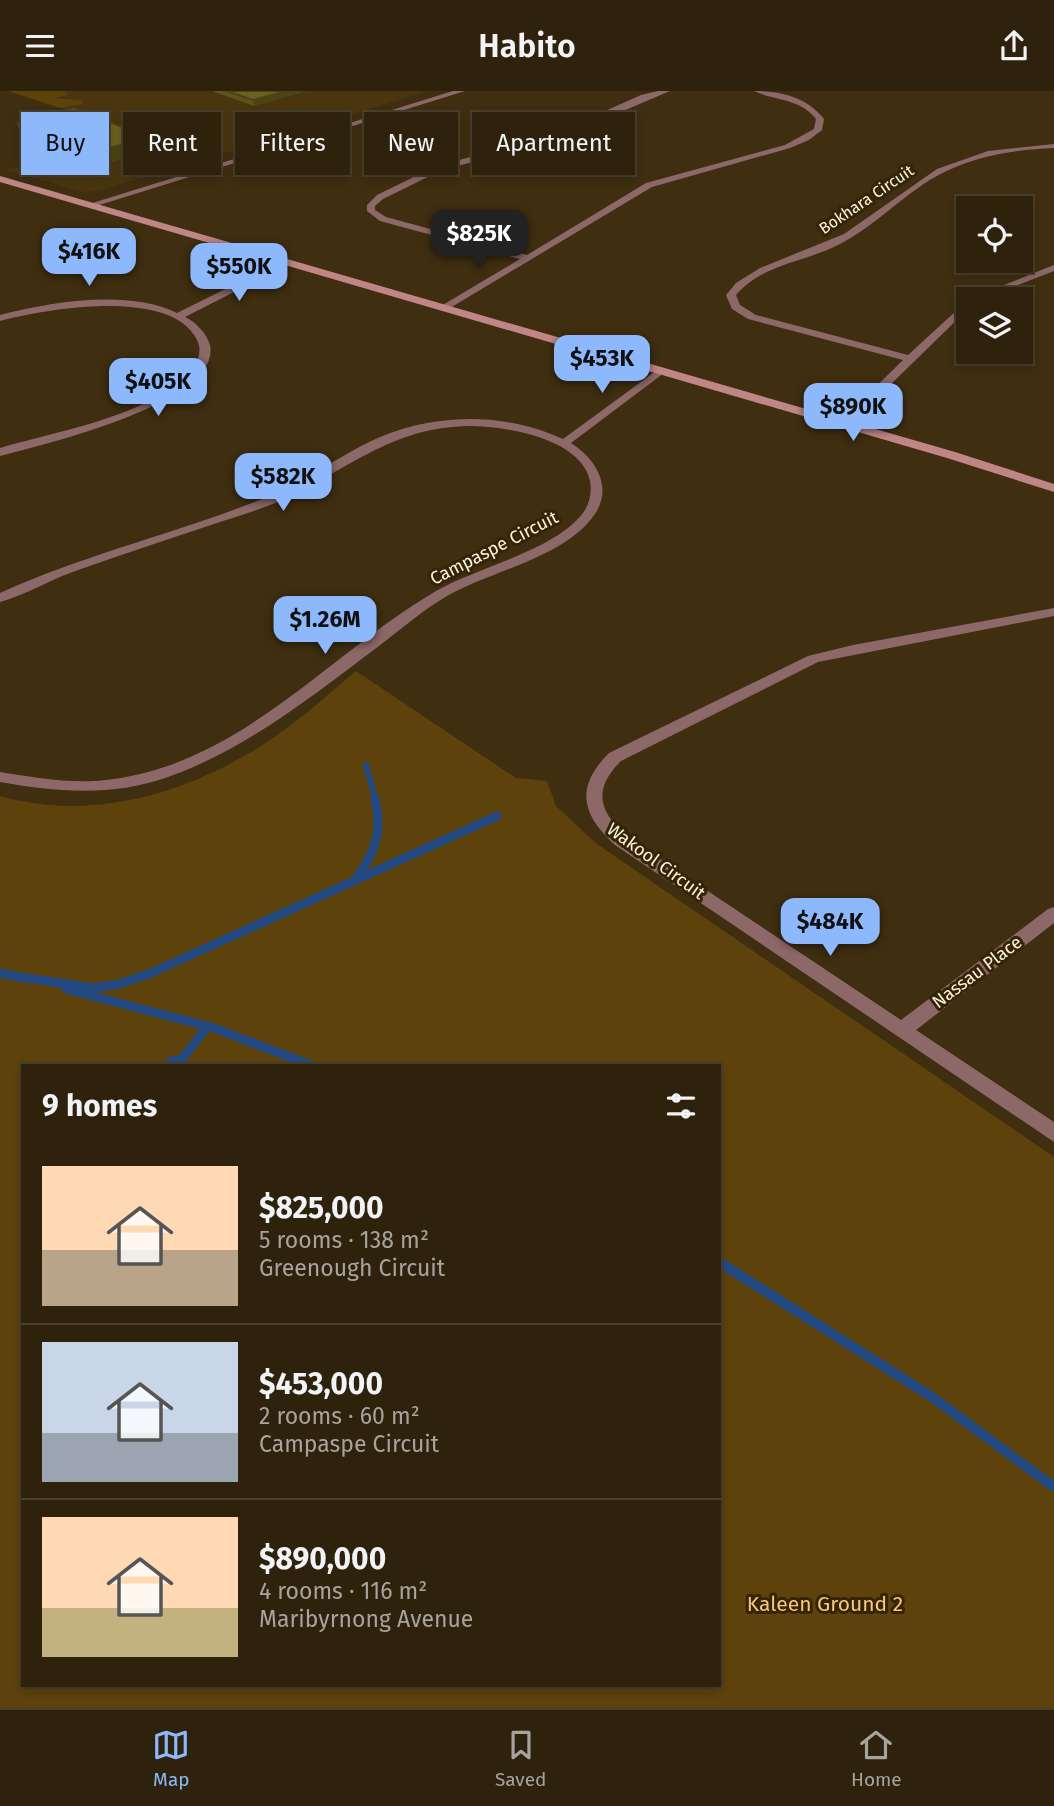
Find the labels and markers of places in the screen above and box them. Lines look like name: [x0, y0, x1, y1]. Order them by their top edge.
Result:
pin: $825K: [430, 211, 528, 270]
pin: $416K: [40, 229, 138, 288]
pin: $550K: [190, 243, 288, 303]
pin: $453K: [553, 335, 651, 395]
pin: $405K: [109, 359, 207, 418]
pin: $890K: [804, 383, 902, 443]
pin: $582K: [234, 453, 332, 513]
pin: $1.26M: [268, 596, 382, 656]
pin: $484K: [781, 899, 879, 958]

